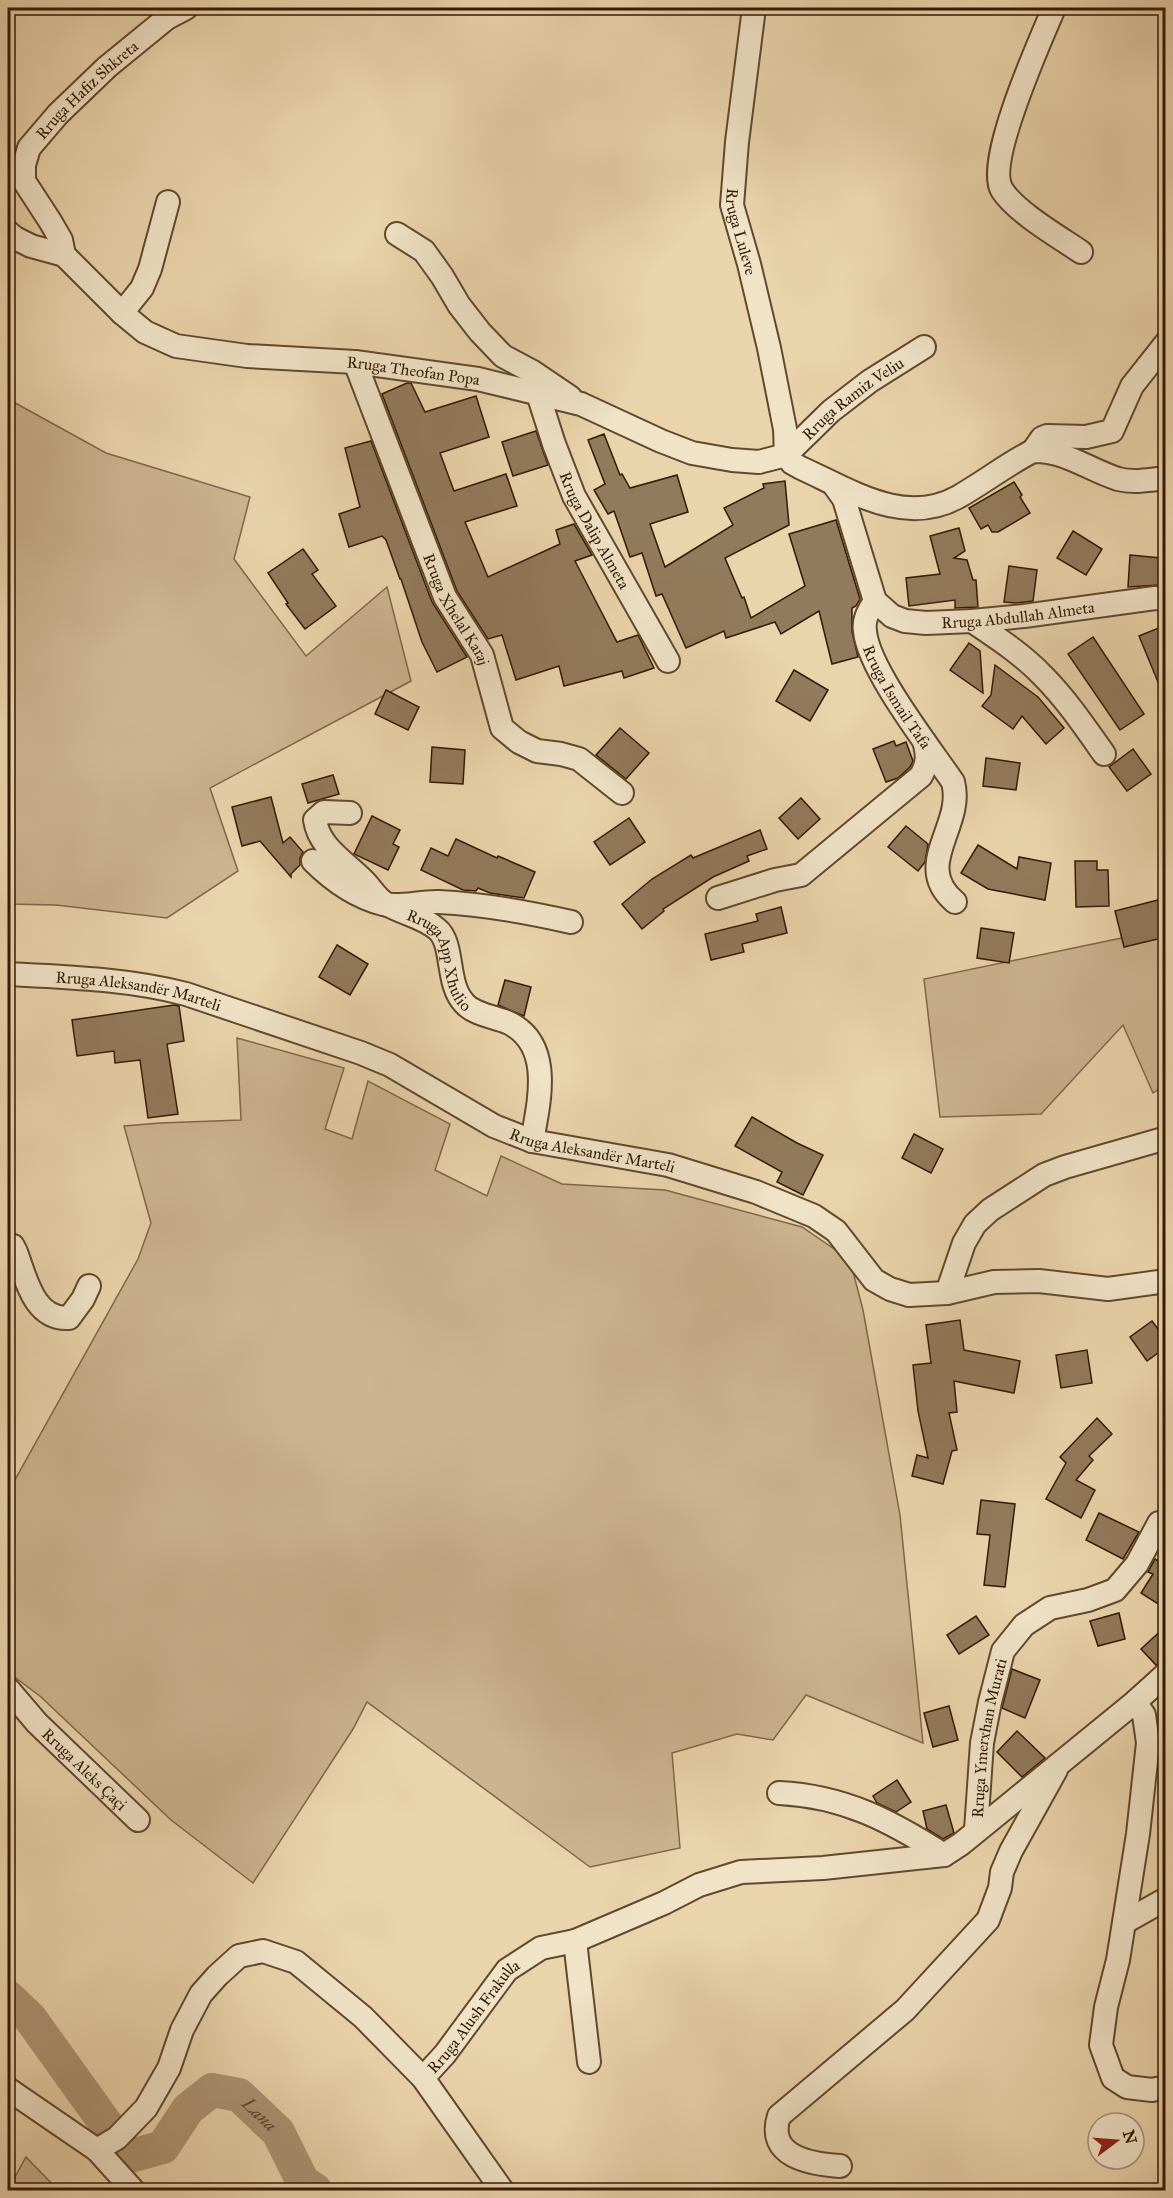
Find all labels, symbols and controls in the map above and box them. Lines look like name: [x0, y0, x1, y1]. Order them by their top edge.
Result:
street label: Rruga Hafiz Shkreta: [31, 36, 142, 143]
street label: Rruga Luleve: [722, 188, 761, 277]
street label: Rruga Theofan Popa: [346, 352, 481, 389]
street label: Rruga Ramiz Veliu: [798, 352, 908, 444]
street label: Rruga Dalip Almeta: [556, 469, 634, 592]
street label: Rruga Xhelal Karaj: [420, 550, 494, 667]
street label: Rruga Abdullah Almeta: [941, 597, 1096, 632]
street label: Rruga Ismail Tafa: [859, 642, 936, 752]
street label: Rruga App Xhulio: [404, 905, 476, 1015]
street label: Rruga Aleksandër Marteli: [55, 967, 224, 1015]
street label: Rruga Aleksandër Marteli: [507, 1124, 678, 1176]
street label: Rruga Ymerxhan Murati: [967, 1656, 1010, 1819]
street label: Rruga Aleks Çaçi: [38, 1724, 132, 1815]
street label: Rruga Alush Frakulla: [423, 1955, 523, 2077]
water label: Lana: [237, 2092, 282, 2136]
north arrow: [1086, 2111, 1146, 2171]
text: N: [1119, 2128, 1141, 2147]

